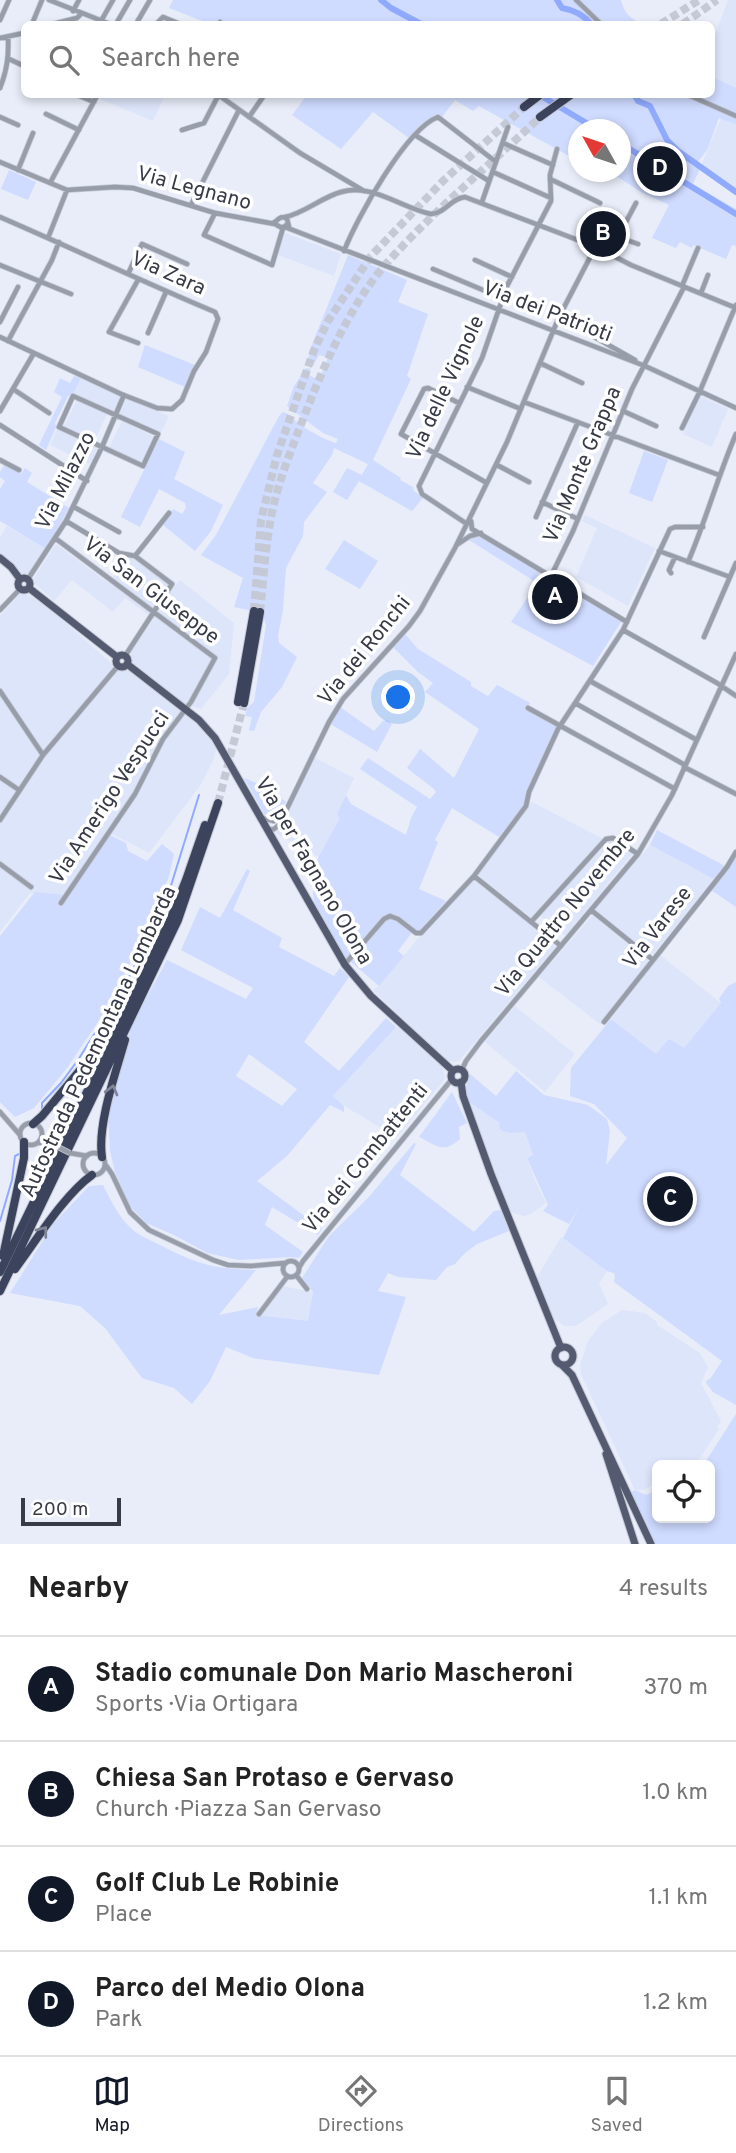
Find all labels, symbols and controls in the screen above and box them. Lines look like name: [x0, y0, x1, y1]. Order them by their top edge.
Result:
search box: [21, 21, 715, 98]
icon: search: [45, 41, 83, 79]
text: Search here: [101, 43, 240, 76]
north arrow: [568, 119, 631, 182]
pin: D: [637, 143, 683, 195]
street label: Via Legnano: [134, 161, 254, 217]
pin: B: [580, 208, 626, 260]
street label: Via Zara: [127, 246, 209, 302]
street label: Via dei Patrioti: [478, 275, 616, 349]
street label: Via delle Vignole: [401, 312, 491, 464]
street label: Via Monte Grappa: [538, 383, 628, 547]
street label: Via Milazzo: [30, 427, 102, 535]
street label: Via San Giuseppe: [78, 531, 224, 651]
pin: A: [532, 571, 578, 623]
street label: Via dei Ronchi: [313, 591, 417, 711]
your location: [381, 680, 415, 714]
street label: Via Amerigo Vespucci: [44, 706, 176, 890]
street label: Via per Fagnano Olona: [248, 772, 378, 970]
street label: Via Quattro Novembre: [490, 823, 642, 1003]
street label: Via Varese: [617, 881, 699, 975]
street label: Autostrada Pedemontana Lombarda: [15, 882, 183, 1202]
street label: Via dei Combattenti: [297, 1078, 435, 1240]
one-way arrow: [104, 1084, 118, 1096]
pin: C: [647, 1173, 693, 1225]
one-way arrow: [35, 1226, 48, 1239]
map controls: [652, 1460, 715, 1523]
button: locate: [652, 1460, 715, 1523]
scale bar: [21, 1495, 121, 1527]
text: 200 m: [32, 1498, 88, 1522]
text: Nearby: [28, 1571, 129, 1608]
text: 4 results: [619, 1575, 708, 1604]
text: Stadio comunale Don Mario Mascheroni: [95, 1658, 573, 1691]
text: A: [43, 1674, 59, 1703]
text: 370 m: [643, 1674, 708, 1703]
text: Sports · Via Ortigara: [95, 1691, 298, 1720]
text: Chiesa San Protaso e Gervaso: [95, 1763, 454, 1796]
text: B: [43, 1779, 59, 1808]
text: 1.0 km: [642, 1779, 708, 1808]
text: Church · Piazza San Gervaso: [95, 1796, 382, 1825]
text: Golf Club Le Robinie: [95, 1868, 339, 1901]
text: C: [44, 1884, 58, 1913]
text: 1.1 km: [649, 1884, 708, 1913]
text: Place: [95, 1901, 152, 1930]
text: Parco del Medio Olona: [95, 1973, 365, 2006]
text: D: [43, 1989, 59, 2018]
text: 1.2 km: [643, 1989, 708, 2018]
text: Park: [95, 2006, 142, 2035]
tab: Map: [93, 2072, 131, 2138]
tab: Directions: [318, 2072, 404, 2138]
tab: Saved: [591, 2072, 643, 2138]

